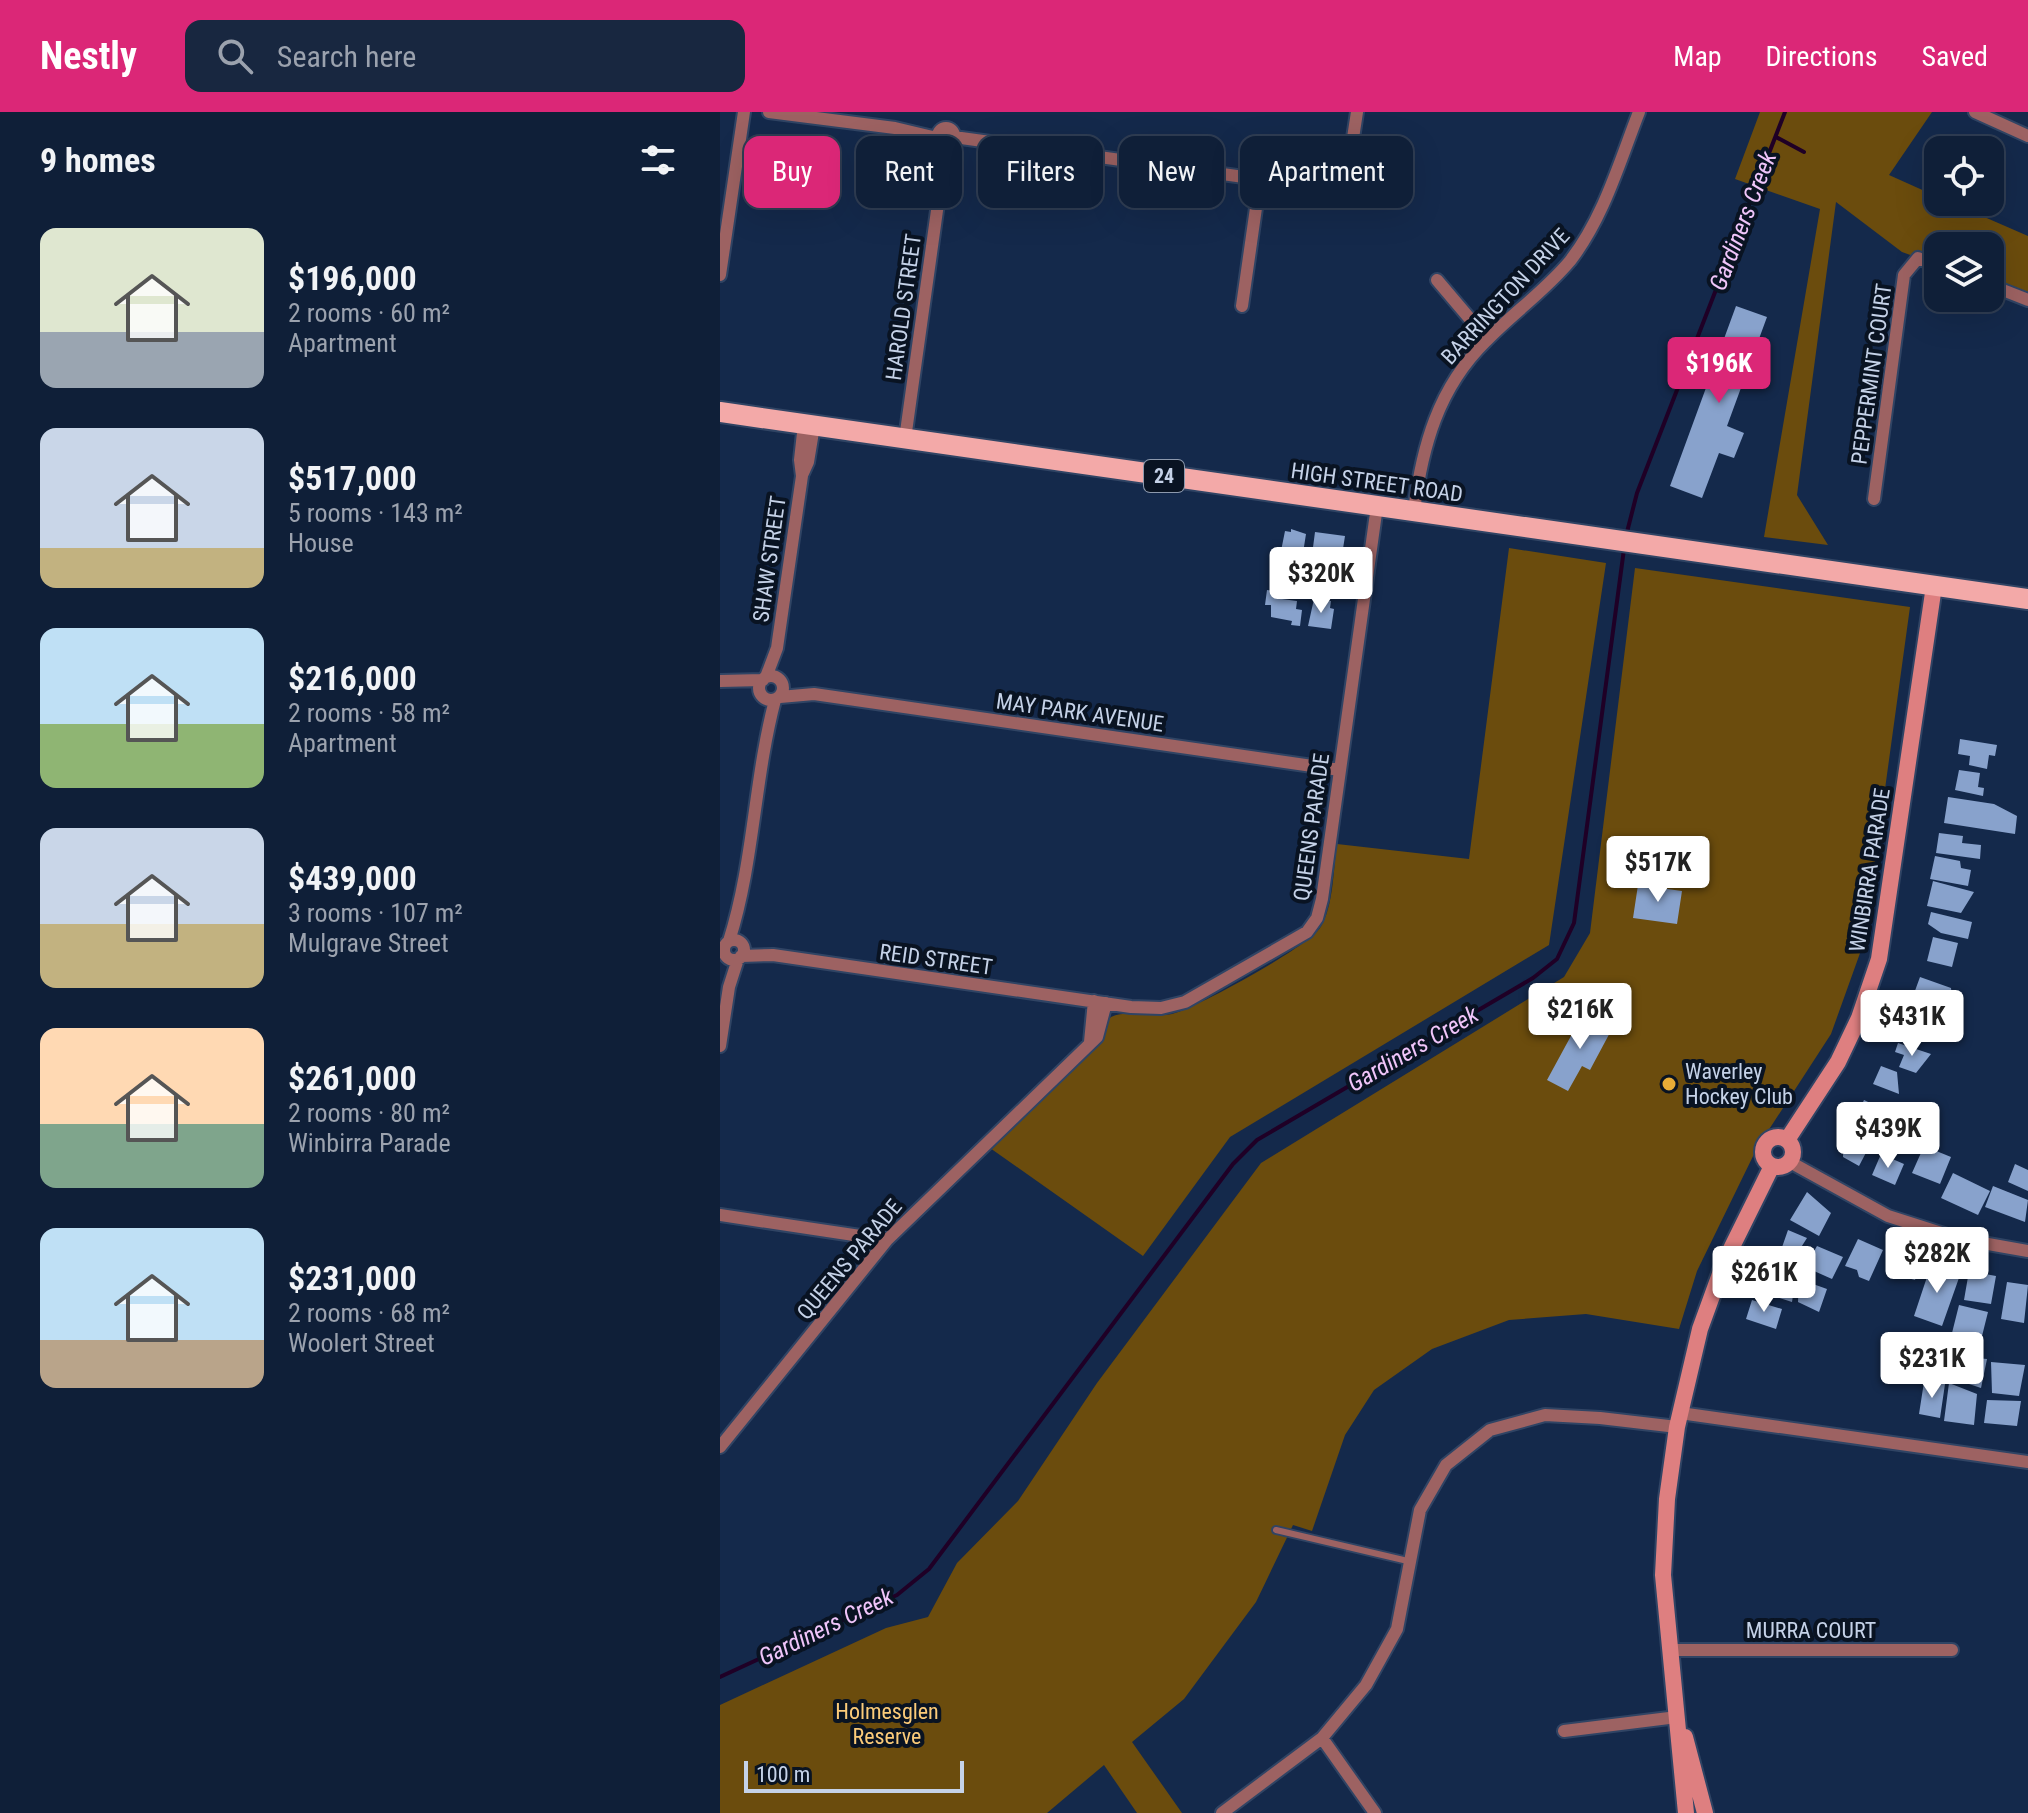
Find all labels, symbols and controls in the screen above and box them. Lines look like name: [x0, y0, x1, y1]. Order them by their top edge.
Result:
search box: [185, 20, 745, 92]
text: Nestly: [40, 34, 137, 78]
icon: search: [213, 34, 257, 78]
text: Search here: [277, 39, 416, 74]
text: Map: [1673, 40, 1722, 73]
text: Directions: [1766, 40, 1877, 73]
text: Saved: [1921, 40, 1988, 73]
chip: Buy: [744, 136, 840, 208]
chip: Rent: [856, 136, 962, 208]
chip: Filters: [978, 136, 1103, 208]
chip: New: [1119, 136, 1224, 208]
chip: Apartment: [1240, 136, 1413, 208]
map controls: [1924, 136, 2004, 312]
button: locate: [1924, 136, 2004, 216]
icon: filters: [636, 138, 680, 182]
text: 9 homes: [40, 140, 156, 180]
water label: Gardiners Creek: [1704, 147, 1782, 294]
street label: BARRINGTON DRIVE: [1436, 223, 1575, 369]
street label: HAROLD STREET: [881, 232, 926, 382]
button: layers: [1924, 232, 2004, 312]
text: $196,000: [288, 258, 417, 298]
icon: home: [104, 260, 200, 356]
street label: PEPPERMINT COURT: [1846, 282, 1897, 466]
text: 2 rooms · 60 m²: [288, 298, 450, 328]
text: Apartment: [288, 328, 397, 358]
pin: $196K: [1663, 337, 1775, 405]
text: $196K: [1686, 348, 1752, 378]
text: $517,000: [288, 458, 417, 498]
street label: HIGH STREET ROAD: [1289, 458, 1465, 507]
icon: home: [104, 460, 200, 556]
road number: 24: [1144, 460, 1184, 492]
street label: SHAW STREET: [748, 494, 791, 624]
text: 5 rooms · 143 m²: [288, 498, 463, 528]
text: House: [288, 528, 354, 558]
pin: $320K: [1265, 547, 1377, 615]
text: $320K: [1288, 558, 1354, 588]
text: $216,000: [288, 658, 417, 698]
icon: home: [104, 660, 200, 756]
street label: MAY PARK AVENUE: [994, 688, 1165, 737]
text: 2 rooms · 58 m²: [288, 698, 450, 728]
text: Apartment: [288, 728, 397, 758]
street label: QUEENS PARADE: [1289, 752, 1334, 902]
street label: WINBIRRA PARADE: [1844, 786, 1895, 954]
pin: $517K: [1602, 836, 1714, 904]
text: $517K: [1625, 847, 1691, 877]
text: $439,000: [288, 858, 417, 898]
icon: home: [104, 860, 200, 956]
text: 3 rooms · 107 m²: [288, 898, 463, 928]
text: Mulgrave Street: [288, 928, 449, 958]
street label: REID STREET: [878, 939, 994, 980]
pin: $216K: [1524, 983, 1636, 1051]
pin: $431K: [1856, 990, 1968, 1058]
text: $216K: [1547, 994, 1613, 1024]
water label: Gardiners Creek: [1343, 1000, 1484, 1098]
text: $431K: [1879, 1001, 1945, 1031]
text: $261,000: [288, 1058, 417, 1098]
place label: Waverley Hockey Club: [1685, 1059, 1793, 1109]
icon: home: [104, 1060, 200, 1156]
marker: Waverley Hockey Club: [1660, 1075, 1678, 1093]
text: 2 rooms · 80 m²: [288, 1098, 450, 1128]
pin: $439K: [1832, 1102, 1944, 1170]
text: $439K: [1855, 1113, 1921, 1143]
text: Winbirra Parade: [288, 1128, 451, 1158]
street label: QUEENS PARADE: [792, 1194, 907, 1324]
pin: $282K: [1881, 1227, 1993, 1295]
text: $282K: [1904, 1238, 1970, 1268]
pin: $261K: [1708, 1246, 1820, 1314]
text: $261K: [1731, 1257, 1797, 1287]
text: $231,000: [288, 1258, 417, 1298]
icon: home: [104, 1260, 200, 1356]
text: 2 rooms · 68 m²: [288, 1298, 450, 1328]
text: Woolert Street: [288, 1328, 435, 1358]
pin: $231K: [1876, 1332, 1988, 1400]
text: $231K: [1899, 1343, 1965, 1373]
water label: Gardiners Creek: [754, 1582, 898, 1672]
street label: MURRA COURT: [1746, 1618, 1876, 1643]
park label: Holmesglen Reserve: [835, 1699, 939, 1749]
scale bar: [744, 1757, 964, 1793]
text: 100 m: [756, 1762, 810, 1787]

